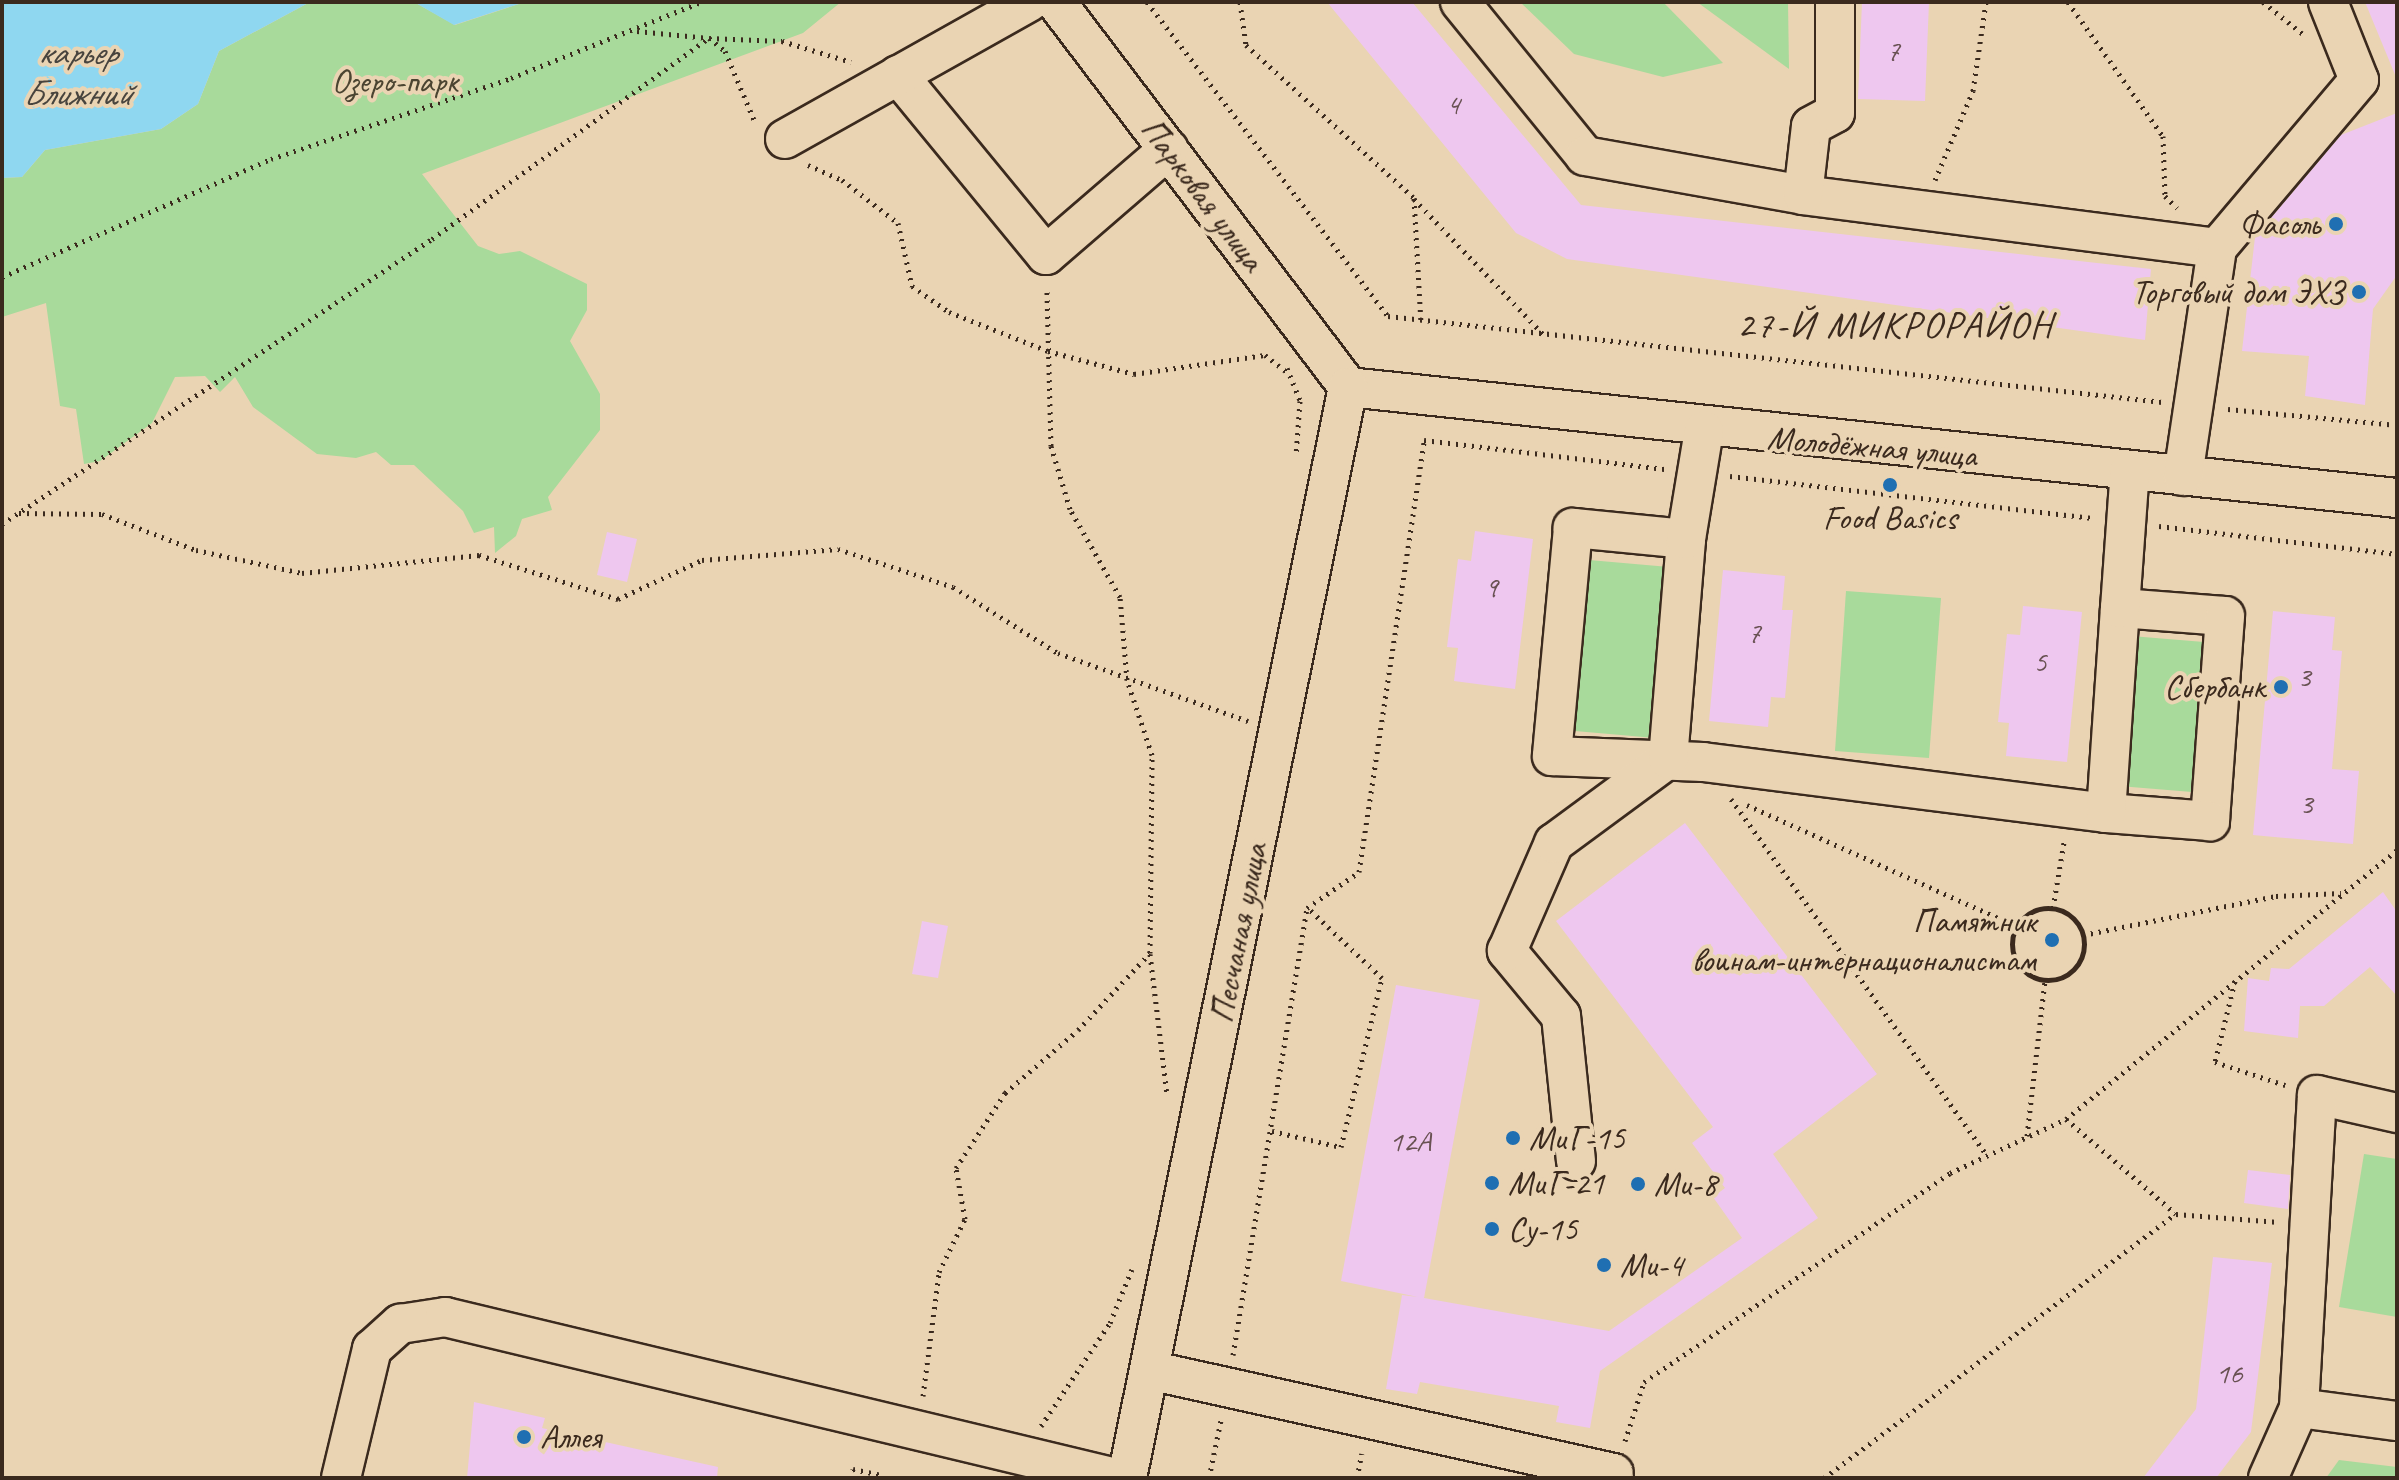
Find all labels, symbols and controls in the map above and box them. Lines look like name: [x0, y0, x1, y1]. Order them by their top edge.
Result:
water label: карьер Ближний: [23, 30, 131, 115]
house number: 7: [1886, 32, 1900, 68]
park label: Озеро-парк: [332, 61, 458, 101]
house number: 4: [1446, 86, 1460, 122]
street label: Парковая улица: [1132, 109, 1274, 279]
place label: Фасоль: [2239, 204, 2320, 244]
marker: Фасоль: [2327, 215, 2345, 233]
place label: Торговый дом ЭХЗ: [2132, 272, 2343, 312]
marker: Торговый дом ЭХЗ: [2350, 283, 2368, 301]
district label: 27-Й МИКРОРАЙОН: [1736, 302, 2054, 348]
street label: Молодёжная улица: [1765, 416, 1979, 476]
marker: Food Basics: [1881, 476, 1899, 494]
place label: Food Basics: [1823, 498, 1957, 538]
house number: 9: [1484, 569, 1498, 605]
house number: 7: [1747, 614, 1761, 650]
house number: 5: [2033, 643, 2047, 679]
house number: 3: [2297, 658, 2311, 694]
place label: Сбербанк: [2164, 667, 2265, 707]
marker: Сбербанк: [2272, 678, 2290, 696]
house number: 3: [2299, 785, 2313, 821]
street label: Песчаная улица: [1200, 839, 1276, 1027]
place label: Памятник воинам-интернационалистам: [1692, 900, 2036, 980]
marker: Памятник воинам-интернационалистам: [2043, 931, 2061, 949]
place label: МиГ-15: [1529, 1118, 1625, 1158]
house number: 12А: [1389, 1123, 1431, 1159]
marker: МиГ-15: [1504, 1129, 1522, 1147]
place label: МиГ-21: [1508, 1163, 1604, 1203]
place label: Ми-8: [1654, 1164, 1717, 1204]
marker: МиГ-21: [1483, 1174, 1501, 1192]
marker: Ми-8: [1629, 1175, 1647, 1193]
place label: Су-15: [1508, 1209, 1578, 1249]
marker: Су-15: [1483, 1220, 1501, 1238]
place label: Ми-4: [1620, 1245, 1683, 1285]
marker: Ми-4: [1595, 1256, 1613, 1274]
house number: 16: [2216, 1355, 2242, 1391]
place label: Аллея: [540, 1417, 601, 1457]
marker: Аллея: [515, 1428, 533, 1446]

